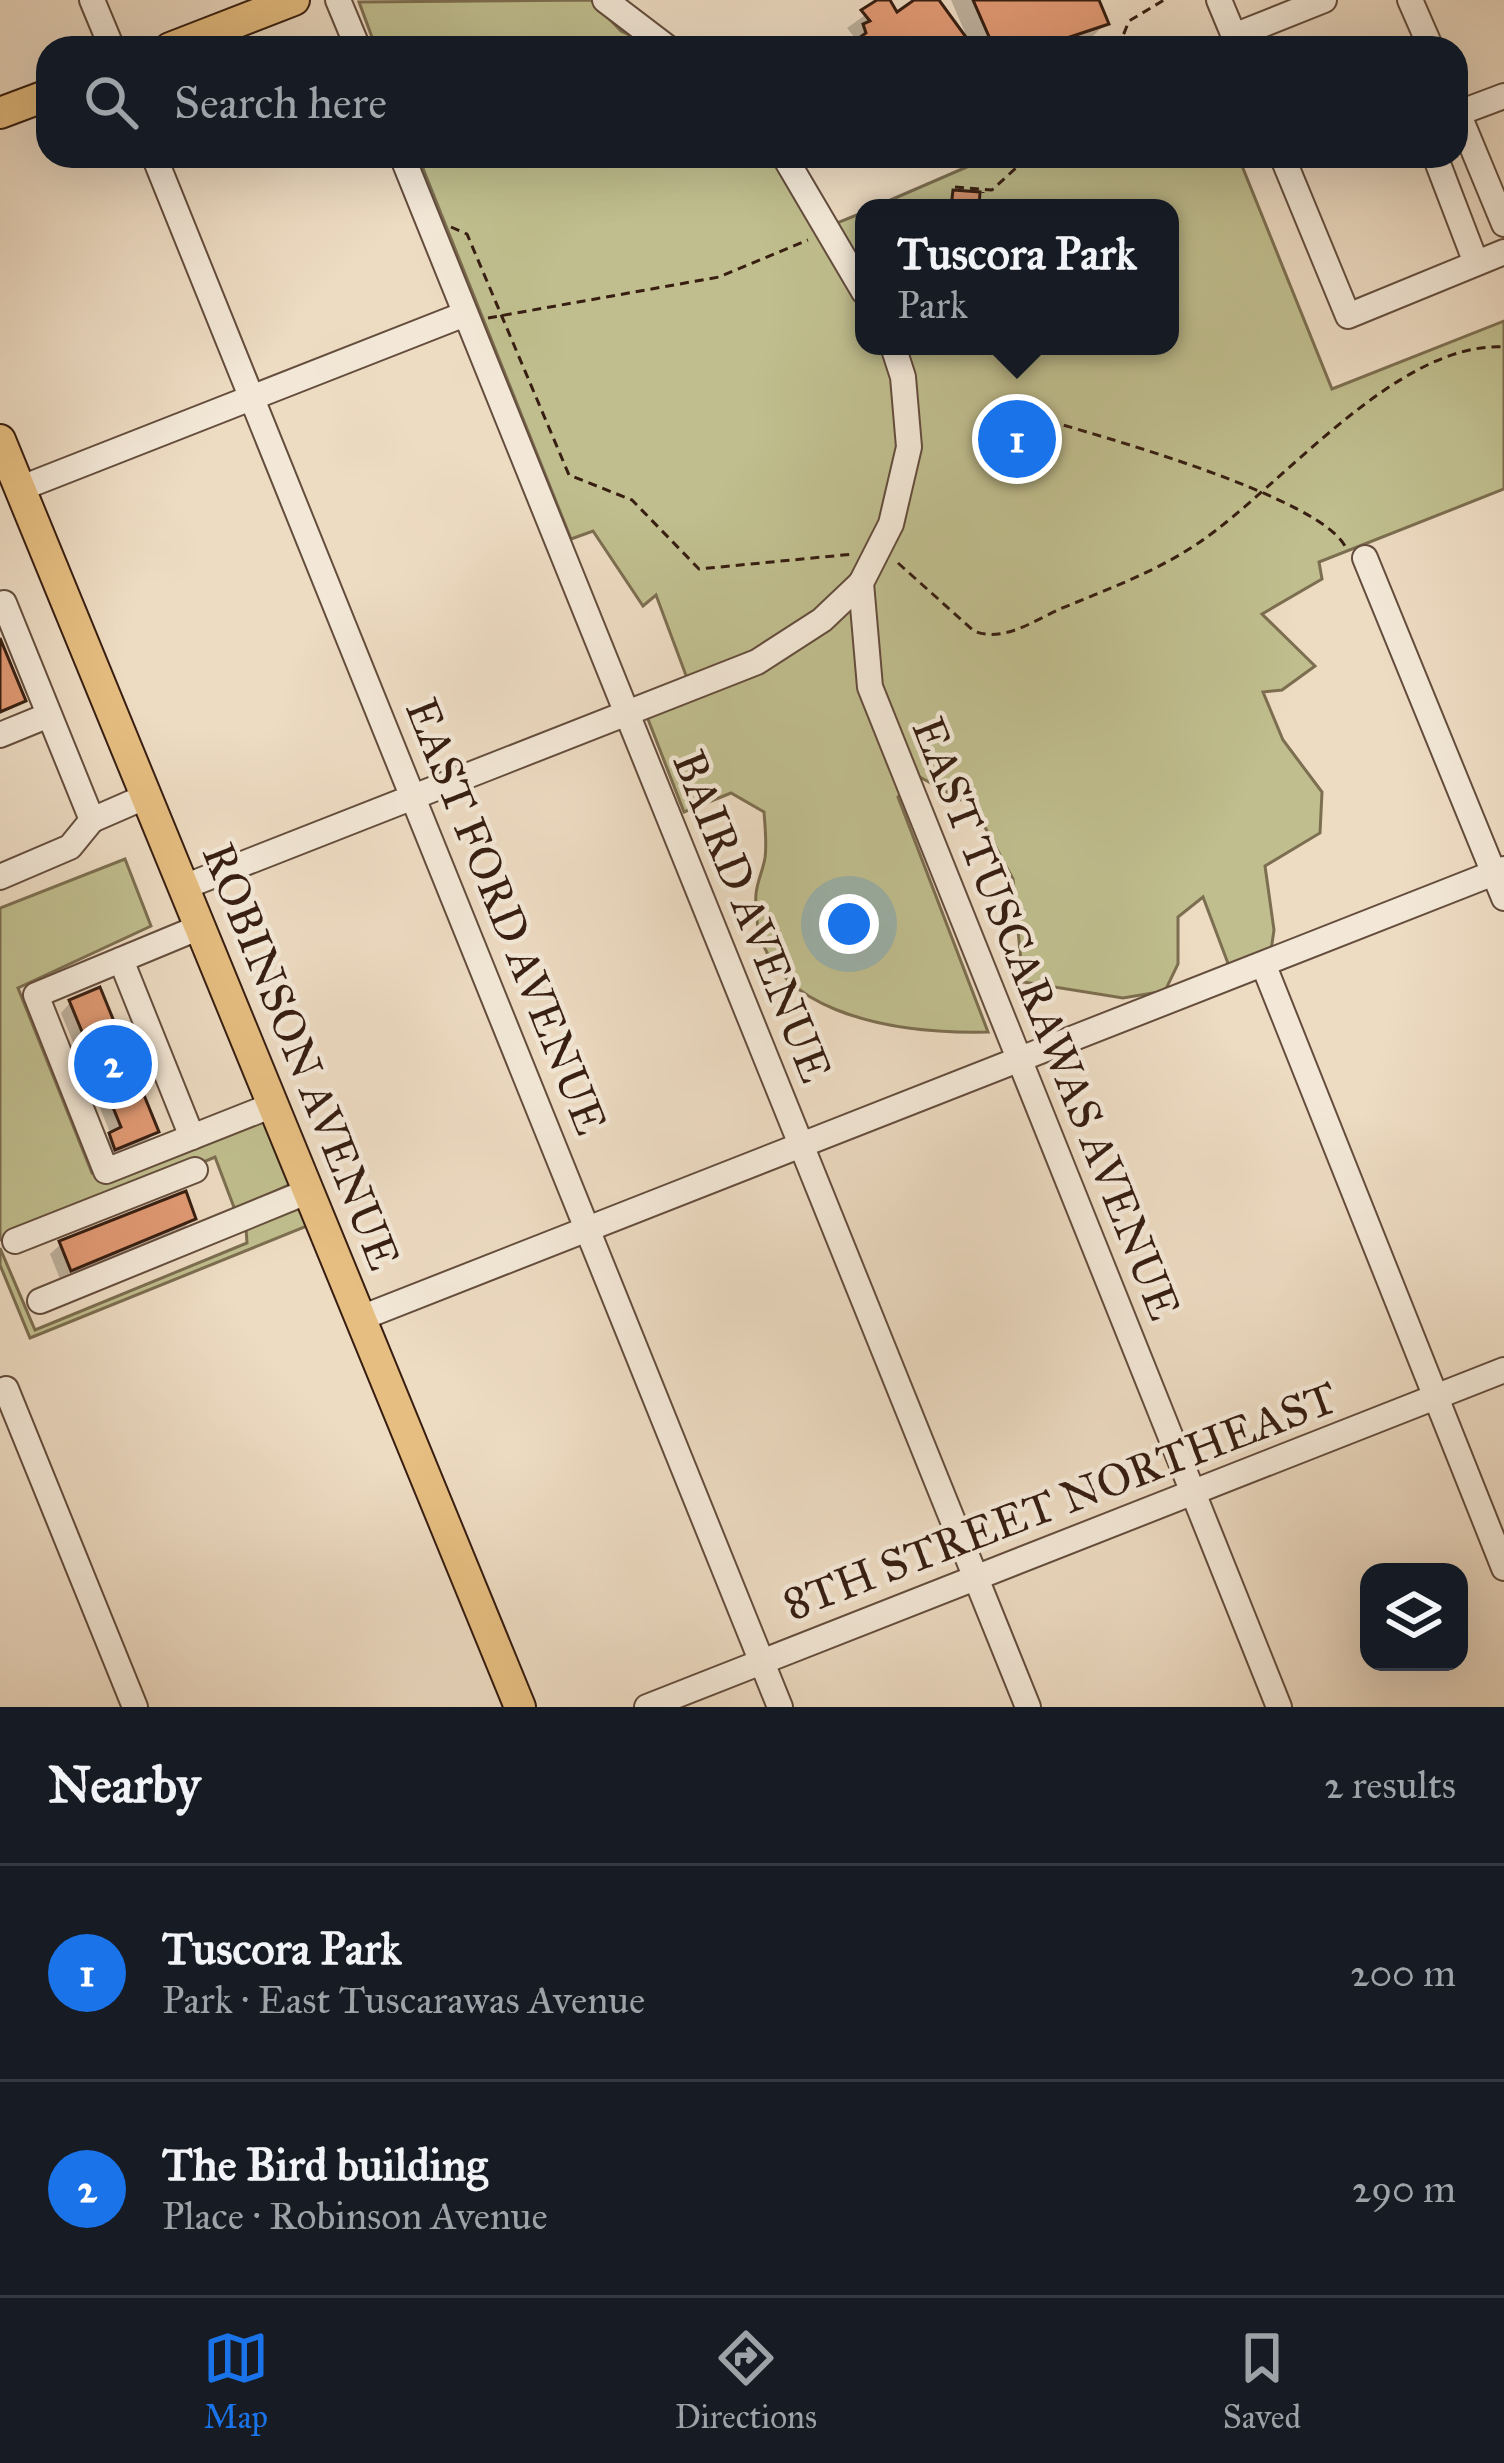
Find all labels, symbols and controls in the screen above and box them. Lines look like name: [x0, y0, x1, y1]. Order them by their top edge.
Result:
search box: [36, 36, 1468, 168]
icon: search: [78, 69, 144, 135]
text: Search here: [174, 75, 387, 130]
popup: [855, 199, 1179, 355]
text: Tuscora Park: [897, 226, 1137, 281]
text: Park: [897, 281, 968, 329]
pin: 1: [978, 394, 1056, 484]
street label: EAST FORD AVENUE: [394, 690, 619, 1142]
street label: EAST TUSCARAWAS AVENUE: [900, 709, 1193, 1327]
street label: BAIRD AVENUE: [661, 742, 844, 1090]
street label: ROBINSON AVENUE: [191, 835, 412, 1277]
your location: [819, 894, 879, 954]
pin: 2: [74, 1019, 152, 1109]
street label: 8TH STREET NORTHEAST: [776, 1369, 1345, 1632]
map controls: [1360, 1563, 1468, 1671]
button: layers: [1360, 1563, 1468, 1671]
text: Nearby: [48, 1754, 200, 1816]
text: 2 results: [1324, 1761, 1456, 1809]
text: Tuscora Park: [162, 1921, 401, 1976]
text: 1: [79, 1949, 95, 1997]
text: 200 m: [1350, 1949, 1456, 1997]
text: Park · East Tuscarawas Avenue: [162, 1976, 645, 2024]
text: The Bird building: [162, 2137, 487, 2192]
text: 2: [77, 2165, 97, 2213]
text: 290 m: [1352, 2165, 1456, 2213]
text: Place · Robinson Avenue: [162, 2192, 548, 2240]
tab: Map: [203, 2325, 269, 2437]
tab: Directions: [675, 2325, 817, 2437]
tab: Saved: [1223, 2325, 1301, 2437]

